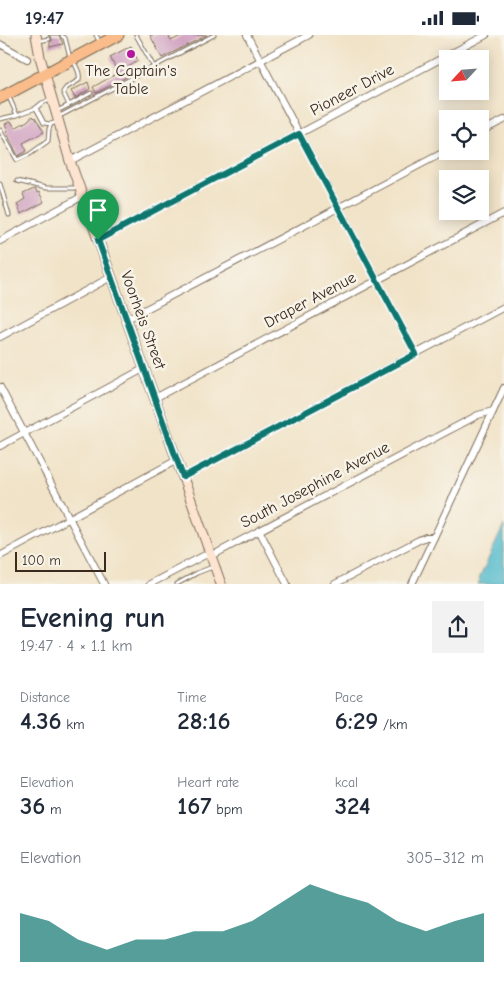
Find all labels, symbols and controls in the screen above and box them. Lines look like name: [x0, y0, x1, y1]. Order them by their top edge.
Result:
text: 19:47: [25, 7, 64, 29]
marker: The Captain's Table: [125, 48, 137, 60]
north arrow: [439, 50, 489, 100]
map controls: [439, 50, 489, 220]
street label: Pioneer Drive: [307, 60, 397, 120]
place label: The Captain's Table: [85, 62, 177, 98]
button: locate: [439, 110, 489, 160]
button: layers: [439, 170, 489, 220]
pin: [77, 189, 119, 240]
icon: arrive: [84, 196, 112, 224]
street label: Voorheis Street: [117, 268, 169, 372]
street label: Draper Avenue: [261, 268, 359, 332]
street label: South Josephine Avenue: [238, 438, 392, 532]
scale bar: [15, 549, 106, 572]
text: 100 m: [22, 552, 61, 569]
button: share: [432, 601, 484, 653]
text: Evening run: [20, 602, 165, 634]
text: 19:47 · 4 × 1.1 km: [20, 637, 132, 655]
text: Distance: [20, 689, 70, 706]
text: Time: [177, 689, 206, 706]
text: Pace: [335, 689, 363, 706]
text: 4.36: [20, 706, 62, 735]
text: 28:16: [177, 706, 231, 735]
text: 6:29: [335, 706, 378, 735]
text: km: [62, 716, 85, 733]
text: /km: [378, 716, 408, 733]
text: Elevation: [20, 774, 74, 791]
text: Heart rate: [177, 774, 239, 791]
text: kcal: [335, 774, 358, 791]
text: 36: [20, 791, 45, 820]
text: 167: [177, 791, 211, 820]
text: 324: [335, 791, 370, 820]
text: m: [45, 801, 62, 818]
text: bpm: [211, 801, 243, 818]
text: Elevation: [20, 849, 81, 867]
text: 305–312 m: [407, 849, 484, 867]

